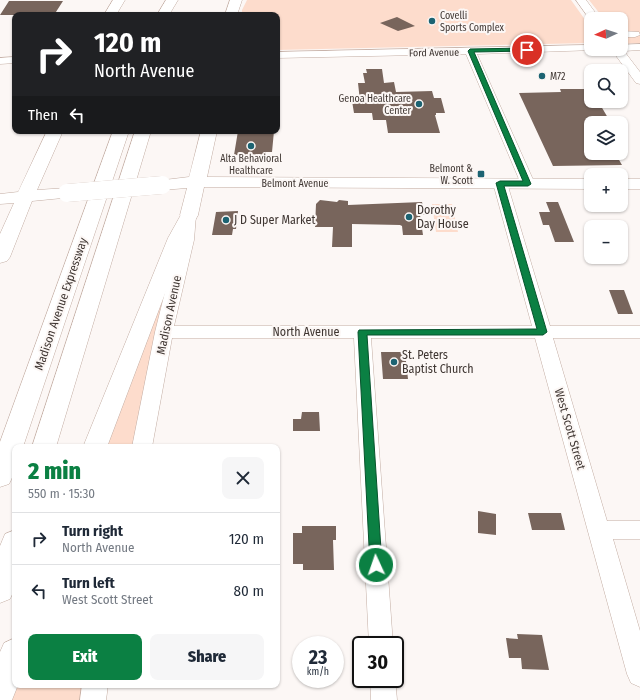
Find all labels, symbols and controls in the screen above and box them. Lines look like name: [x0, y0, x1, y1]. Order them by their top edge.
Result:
place label: Covelli Sports Complex: [440, 10, 505, 34]
north arrow: [584, 12, 628, 56]
map controls: [584, 12, 628, 264]
marker: Covelli Sports Complex: [427, 16, 437, 26]
text: 120 m: [94, 26, 161, 59]
icon: right: [28, 28, 80, 80]
pin: [510, 33, 544, 67]
icon: arrive: [516, 39, 538, 61]
street label: Ford Avenue: [409, 47, 459, 59]
text: North Avenue: [94, 60, 194, 82]
button: search: [584, 64, 628, 108]
marker: M72: [537, 71, 547, 81]
place label: M72: [550, 71, 566, 83]
place label: Genoa Healthcare Center: [339, 93, 412, 117]
marker: Genoa Healthcare Center: [414, 99, 424, 109]
icon: left: [66, 104, 88, 126]
text: Then: [28, 106, 58, 124]
button: layers: [584, 116, 628, 160]
marker: Alta Behavioral Healthcare: [246, 141, 256, 151]
place label: Alta Behavioral Healthcare: [220, 153, 282, 177]
place label: Belmont & W. Scott: [429, 163, 474, 187]
button: +: [584, 168, 628, 212]
marker: Belmont & W. Scott: [476, 169, 486, 179]
street label: Belmont Avenue: [262, 178, 329, 190]
place label: Dorothy Day House: [417, 203, 469, 231]
marker: Dorothy Day House: [404, 212, 414, 222]
place label: J D Super Market: [234, 213, 315, 227]
marker: J D Super Market: [221, 215, 231, 225]
button: −: [584, 220, 628, 264]
street label: Madison Avenue Expressway: [32, 235, 90, 372]
street label: Madison Avenue: [154, 274, 184, 356]
street label: North Avenue: [273, 325, 340, 339]
place label: St. Peters Baptist Church: [402, 348, 474, 376]
marker: St. Peters Baptist Church: [389, 357, 399, 367]
street label: West Scott Street: [552, 387, 588, 471]
text: 2 min: [28, 457, 81, 485]
button: close: [222, 457, 264, 499]
text: 550 m · 15:30: [28, 486, 95, 501]
text: Turn right: [62, 522, 123, 540]
icon: right: [28, 528, 50, 550]
text: 120 m: [229, 530, 264, 548]
text: North Avenue: [62, 540, 135, 555]
position arrow: [355, 544, 397, 586]
text: Turn left: [62, 574, 115, 592]
icon: left: [28, 580, 50, 602]
text: 80 m: [234, 582, 264, 600]
text: West Scott Street: [62, 592, 153, 607]
button: Exit: [28, 634, 142, 680]
button: Share: [150, 634, 264, 680]
speed limit sign: 30: [352, 636, 404, 688]
text: 23: [309, 645, 327, 669]
text: km/h: [307, 666, 329, 678]

